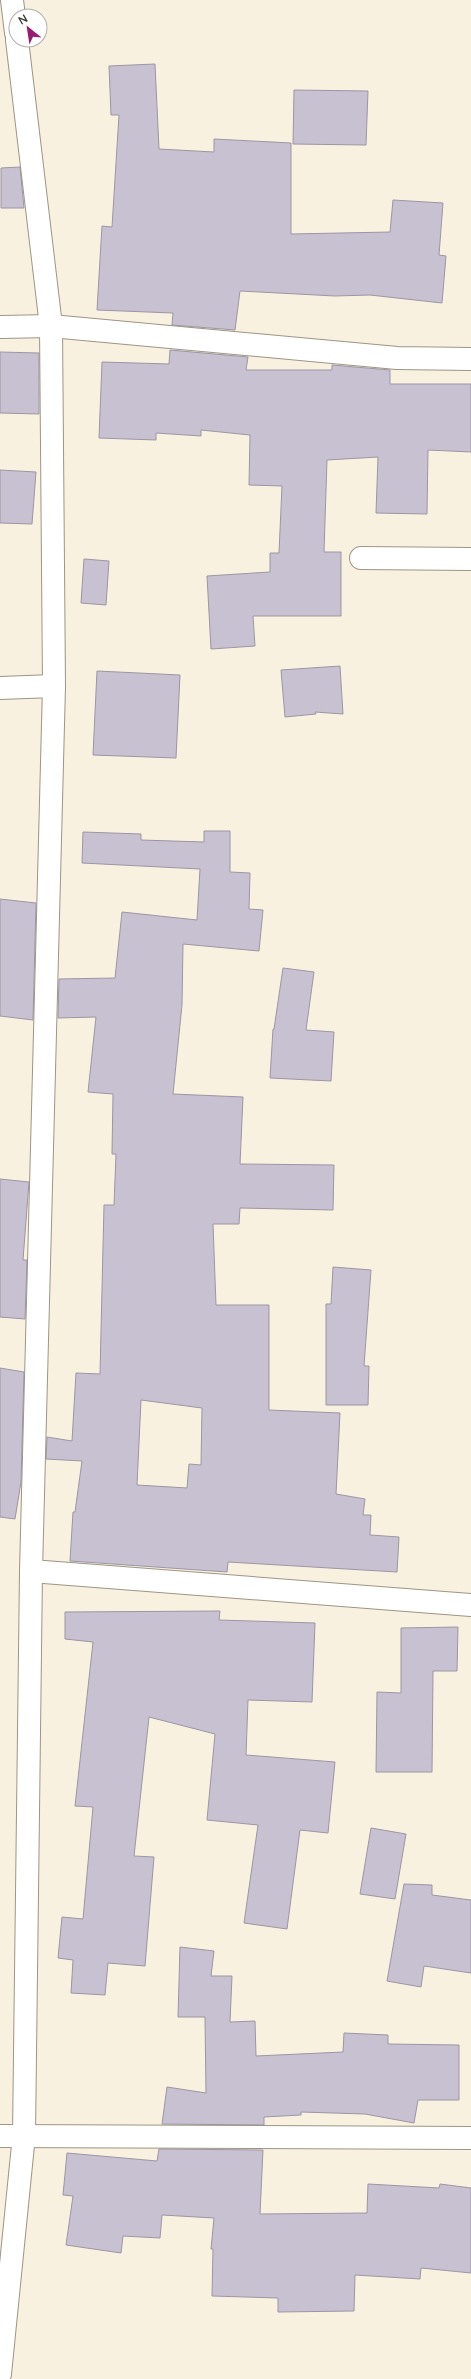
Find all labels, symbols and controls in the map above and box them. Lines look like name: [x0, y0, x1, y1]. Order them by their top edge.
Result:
north arrow: [8, 8, 48, 48]
text: N: [16, 11, 30, 27]

